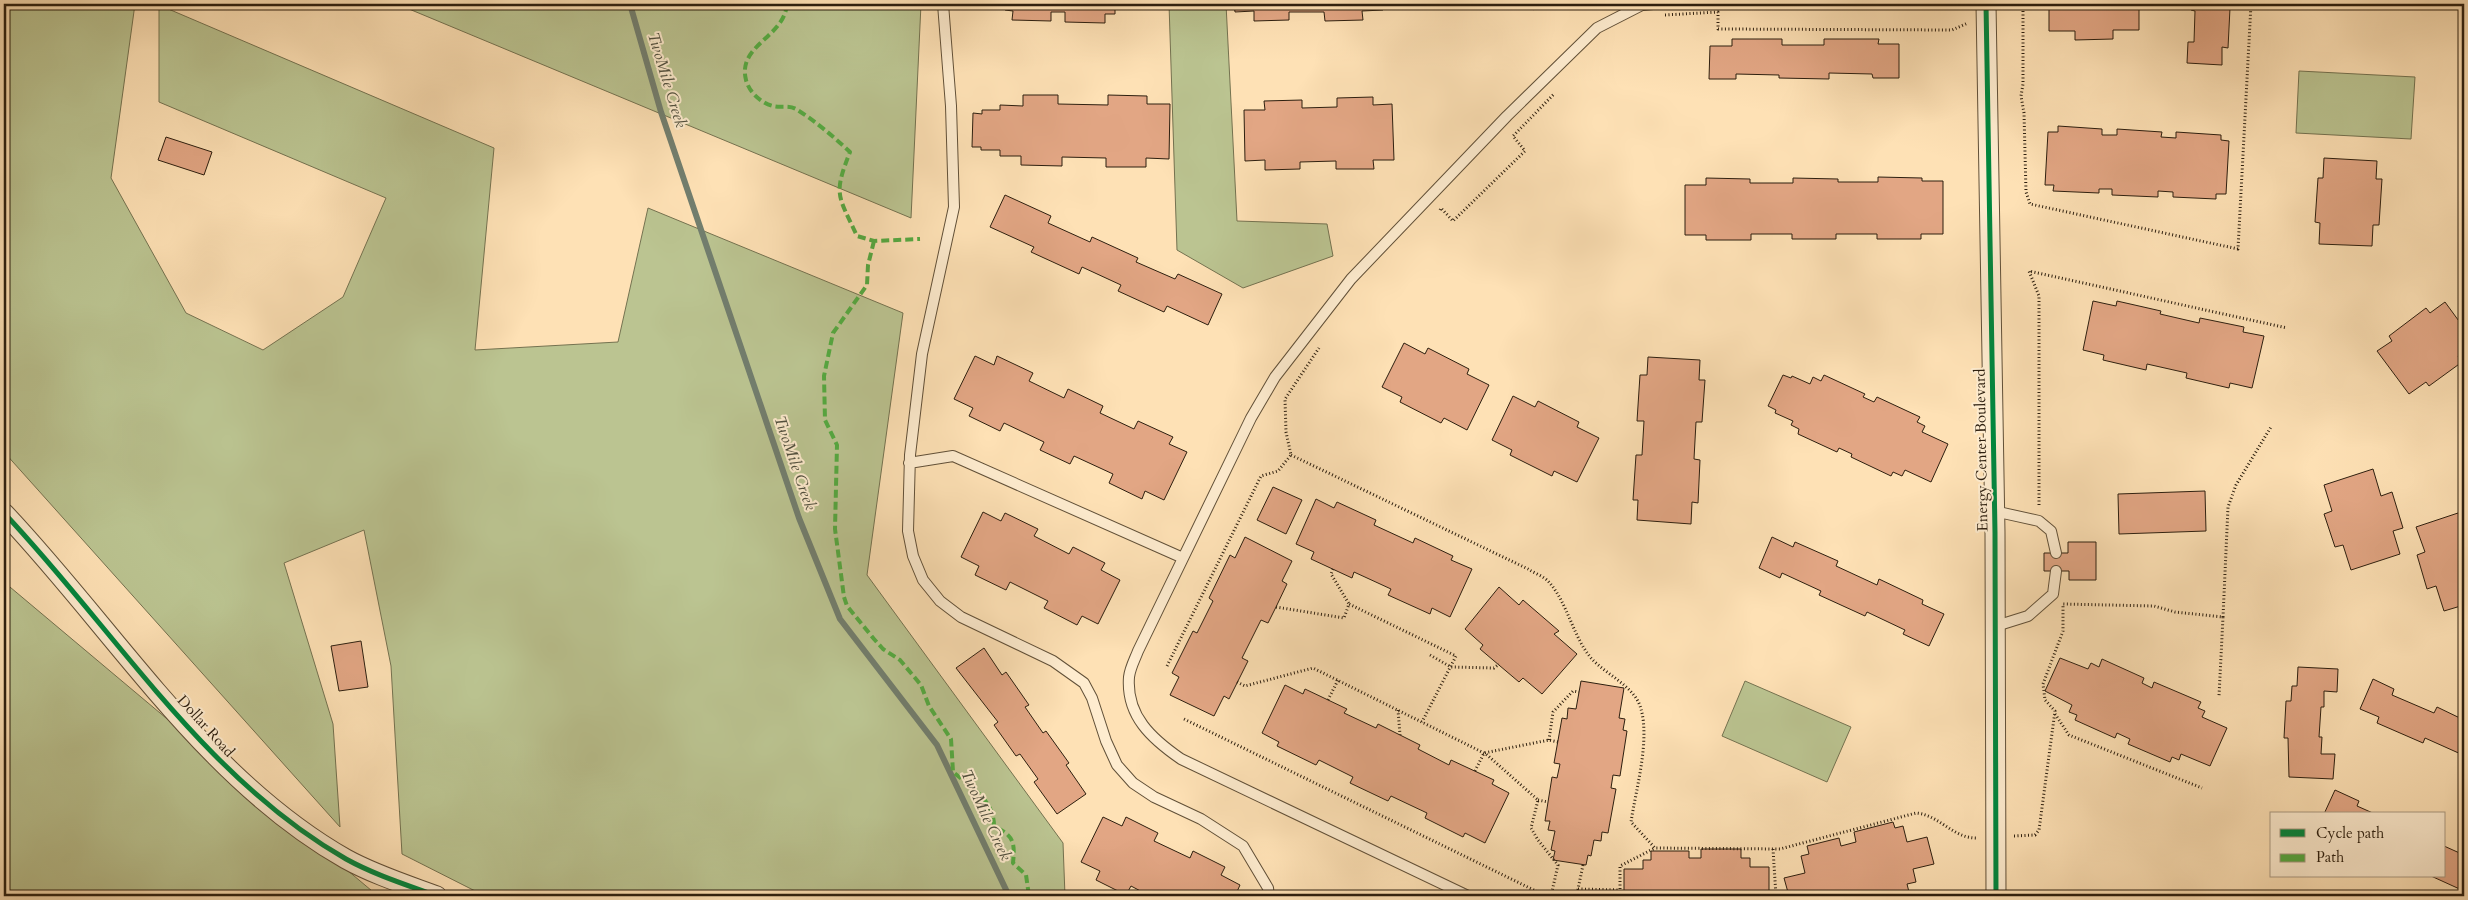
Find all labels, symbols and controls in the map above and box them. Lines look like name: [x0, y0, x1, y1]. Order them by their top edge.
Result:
water label: TwoMile Creek: [642, 30, 692, 130]
street label: Energy Center Boulevard: [1970, 368, 1992, 532]
water label: TwoMile Creek: [769, 413, 821, 513]
street label: Dollar Road: [173, 691, 239, 761]
water label: TwoMile Creek: [955, 766, 1017, 864]
legend: [2270, 812, 2446, 878]
text: Cycle path: [2316, 823, 2385, 843]
text: Path: [2316, 847, 2345, 867]

